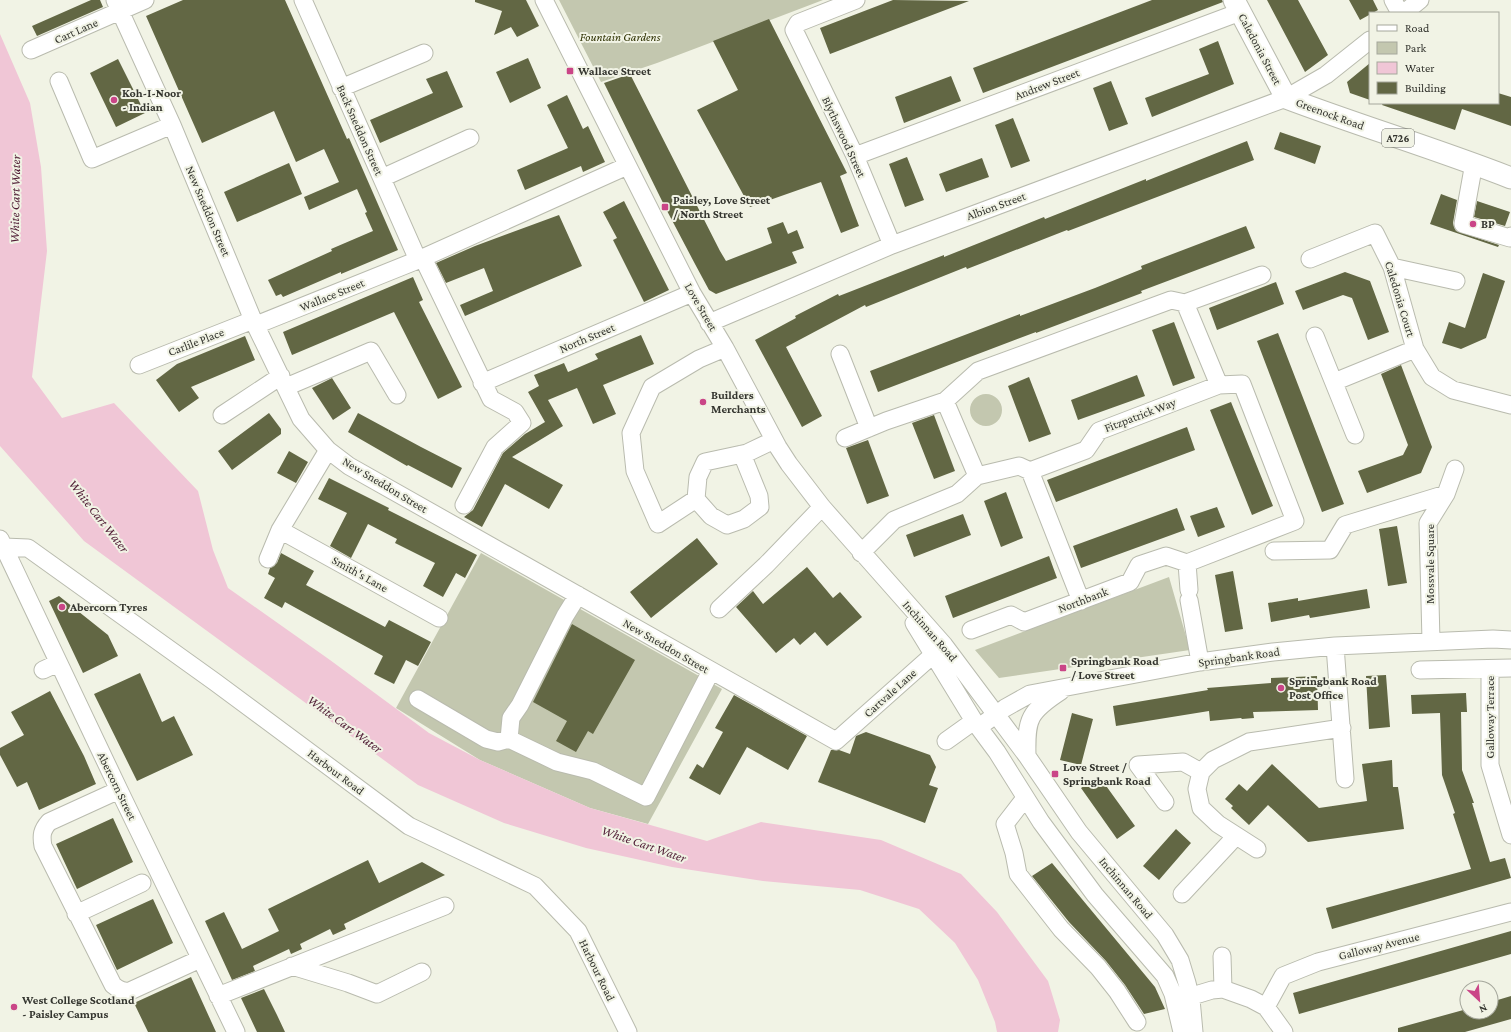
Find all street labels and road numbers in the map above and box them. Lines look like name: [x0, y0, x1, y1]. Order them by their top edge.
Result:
street label: Caledonia Street: [1235, 11, 1285, 88]
street label: Cart Lane: [52, 15, 100, 47]
street label: Andrew Street: [1013, 65, 1082, 103]
street label: Back Sneddon Street: [334, 83, 387, 178]
street label: Blythswood Street: [819, 94, 869, 181]
street label: Greenock Road: [1294, 95, 1367, 133]
road number: A726: [1382, 129, 1414, 147]
street label: New Sneddon Street: [183, 164, 234, 259]
street label: Albion Street: [964, 188, 1029, 223]
street label: Caledonia Court: [1382, 260, 1418, 339]
street label: Wallace Street: [298, 275, 367, 314]
street label: Love Street: [682, 281, 721, 334]
street label: North Street: [557, 320, 618, 356]
street label: Carlile Place: [166, 325, 226, 359]
street label: Fitzpatrick Way: [1102, 395, 1178, 435]
street label: New Sneddon Street: [340, 454, 431, 516]
street label: Mossvale Square: [1423, 524, 1437, 604]
street label: Smith's Lane: [330, 553, 390, 595]
street label: Northbank: [1056, 584, 1110, 616]
street label: Inchinnan Road: [900, 598, 961, 665]
street label: New Sneddon Street: [621, 616, 712, 677]
street label: Springbank Road: [1197, 644, 1281, 670]
street label: Cartvale Lane: [861, 666, 919, 720]
street label: Galloway Terrace: [1483, 676, 1497, 758]
street label: Harbour Road: [305, 746, 367, 798]
street label: Abercorn Street: [94, 750, 140, 823]
street label: Inchinnan Road: [1096, 854, 1156, 922]
street label: Galloway Avenue: [1337, 929, 1421, 963]
street label: Harbour Road: [576, 937, 618, 1004]

